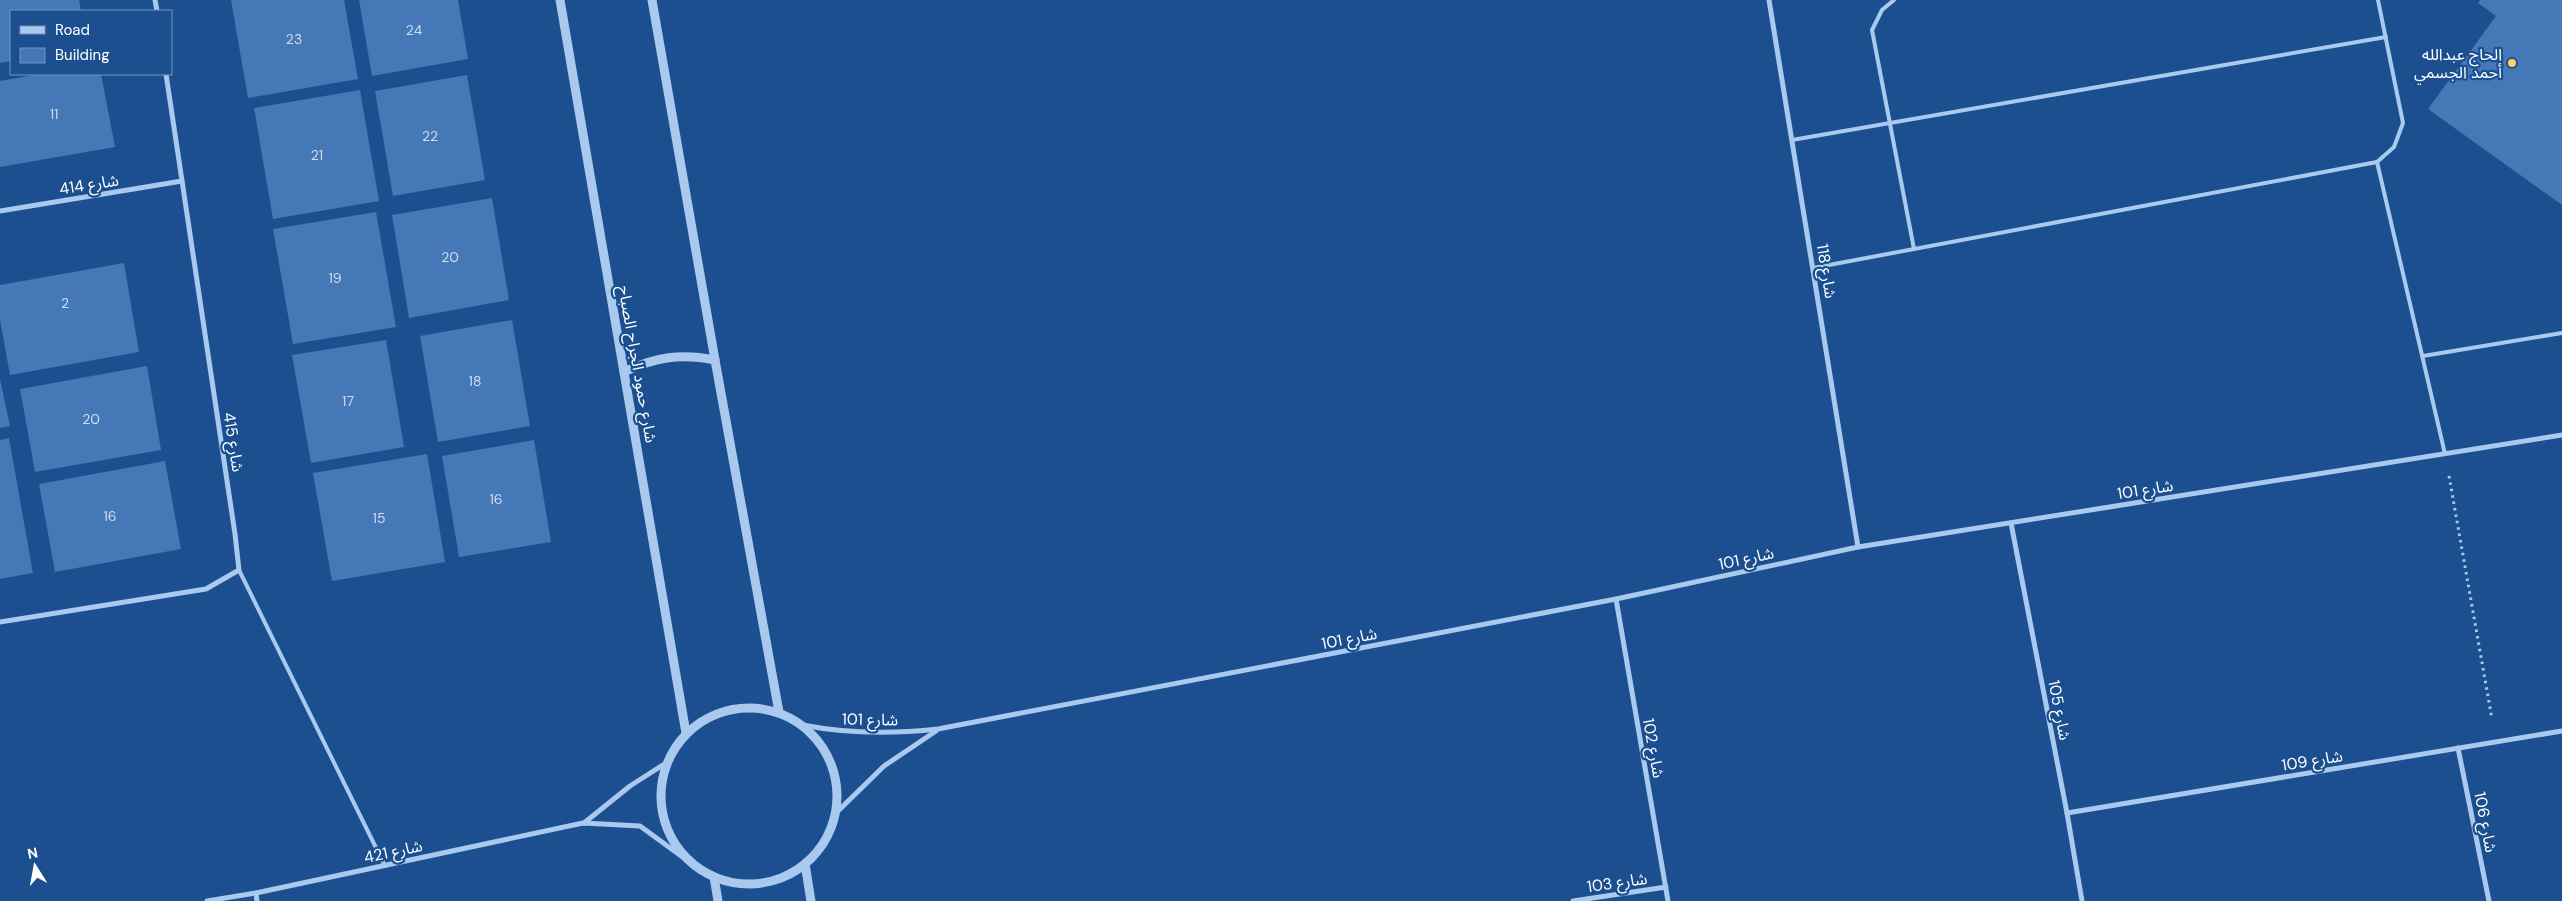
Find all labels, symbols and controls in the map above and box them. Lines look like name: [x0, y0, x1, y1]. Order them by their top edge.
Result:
legend: [10, 10, 172, 75]
text: Road: [55, 20, 90, 40]
house number: 24: [406, 21, 423, 39]
house number: 23: [286, 30, 302, 48]
place label: الحاج عبدالله أحمد الجسمي: [2414, 44, 2502, 85]
text: Building: [55, 45, 110, 65]
marker: الحاج عبدالله أحمد الجسمي: [2506, 57, 2518, 69]
house number: 11: [50, 105, 58, 123]
house number: 22: [422, 127, 438, 145]
house number: 21: [311, 146, 323, 164]
street label: شارع 414: [58, 169, 121, 202]
street label: شارع 118: [1810, 242, 1841, 300]
house number: 20: [441, 248, 459, 266]
house number: 19: [328, 269, 342, 287]
street label: شارع حمود الجراح الصباح: [611, 284, 662, 445]
house number: 2: [61, 294, 69, 312]
house number: 18: [469, 372, 481, 390]
house number: 17: [342, 392, 354, 410]
house number: 20: [82, 410, 100, 428]
street label: شارع 415: [216, 411, 249, 474]
street label: شارع 101: [2116, 475, 2175, 506]
house number: 16: [489, 490, 503, 508]
house number: 16: [103, 507, 117, 525]
house number: 15: [373, 509, 385, 527]
street label: شارع 101: [1716, 542, 1776, 577]
street label: شارع 101: [1319, 623, 1379, 656]
street label: شارع 105: [2041, 678, 2076, 742]
street label: شارع 101: [842, 709, 898, 732]
street label: شارع 102: [1636, 716, 1669, 780]
street label: شارع 109: [2280, 745, 2344, 778]
street label: شارع 106: [2467, 790, 2502, 855]
street label: شارع 421: [362, 835, 425, 870]
north arrow: [10, 841, 60, 891]
text: N: [26, 843, 39, 863]
street label: شارع 103: [1585, 868, 1649, 899]

